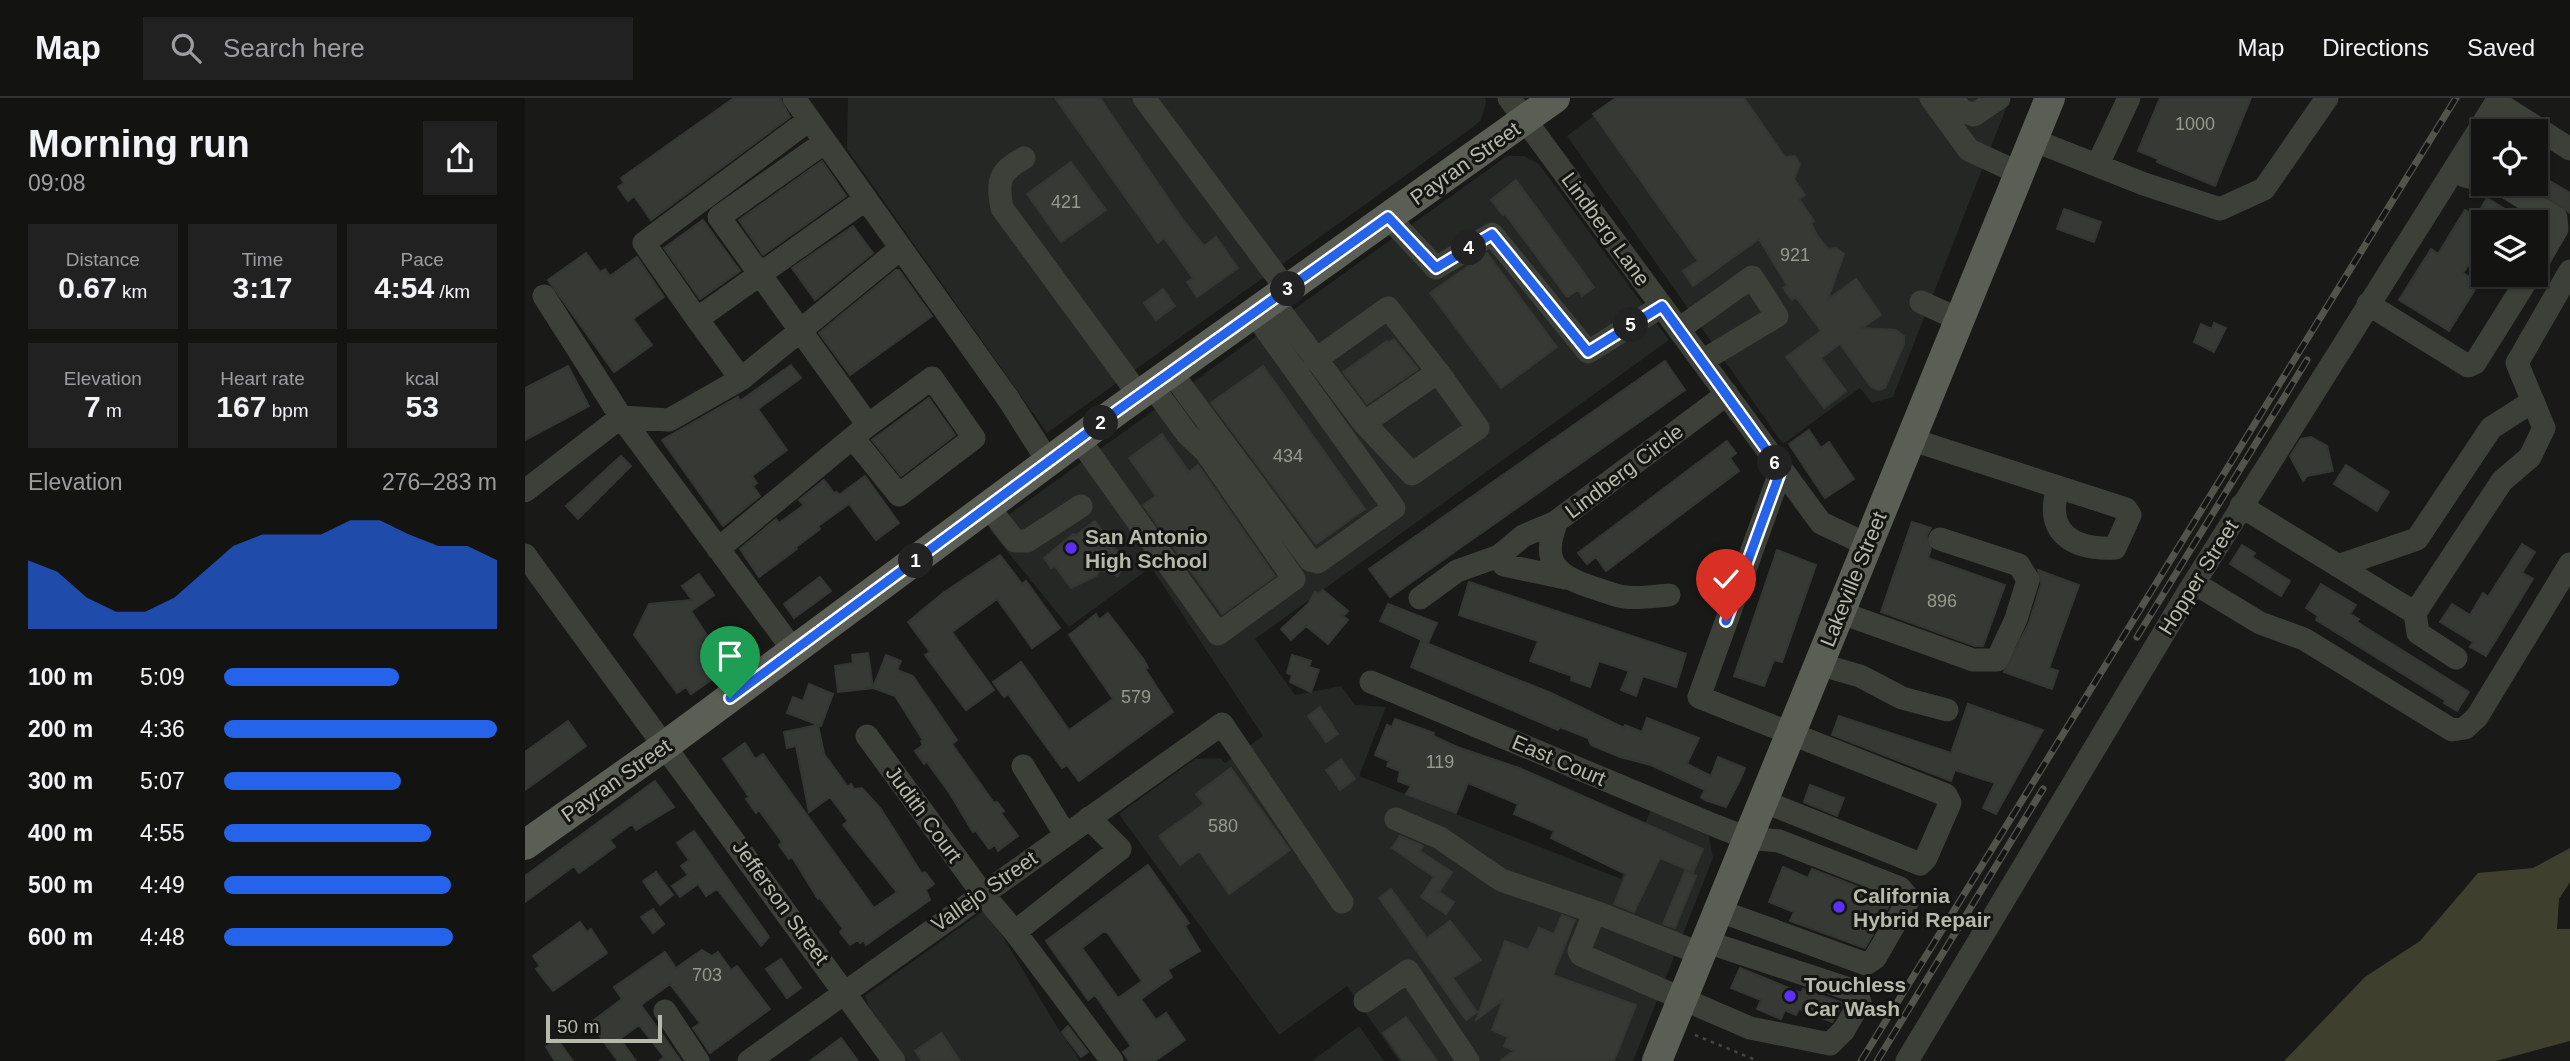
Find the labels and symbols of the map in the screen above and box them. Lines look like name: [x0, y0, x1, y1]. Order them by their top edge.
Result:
house number: 1000: [2175, 114, 2215, 134]
street label: Payran Street: [1406, 117, 1524, 209]
street label: Lindberg Lane: [1557, 168, 1655, 290]
house number: 421: [1051, 192, 1081, 212]
pin: 4: [1451, 230, 1487, 266]
house number: 921: [1780, 245, 1810, 265]
pin: 3: [1271, 272, 1305, 306]
pin: 5: [1613, 308, 1649, 342]
pin: 2: [1083, 406, 1119, 440]
street label: Lindberg Circle: [1561, 419, 1687, 523]
house number: 434: [1273, 446, 1303, 466]
pin: 6: [1757, 446, 1793, 480]
street label: Lakeville Street: [1815, 508, 1891, 650]
street label: Hopper Street: [2154, 515, 2242, 639]
place label: San Antonio High School: [1085, 525, 1208, 572]
marker: San Antonio High School: [1063, 540, 1079, 556]
pin: 1: [899, 544, 933, 578]
pin: [1696, 549, 1756, 621]
house number: 896: [1927, 591, 1957, 611]
pin: [700, 626, 760, 698]
house number: 579: [1121, 687, 1151, 707]
street label: East Court: [1509, 730, 1609, 790]
street label: Payran Street: [557, 734, 675, 826]
house number: 119: [1426, 752, 1454, 772]
street label: Judith Court: [881, 761, 967, 867]
house number: 580: [1208, 816, 1238, 836]
street label: Jefferson Street: [728, 835, 834, 969]
street label: Vallejo Street: [927, 846, 1041, 936]
place label: California Hybrid Repair: [1853, 884, 1991, 931]
marker: California Hybrid Repair: [1831, 899, 1847, 915]
house number: 703: [692, 965, 722, 985]
place label: Touchless Car Wash: [1804, 973, 1906, 1020]
marker: Touchless Car Wash: [1782, 988, 1798, 1004]
scale bar: [546, 1012, 661, 1044]

